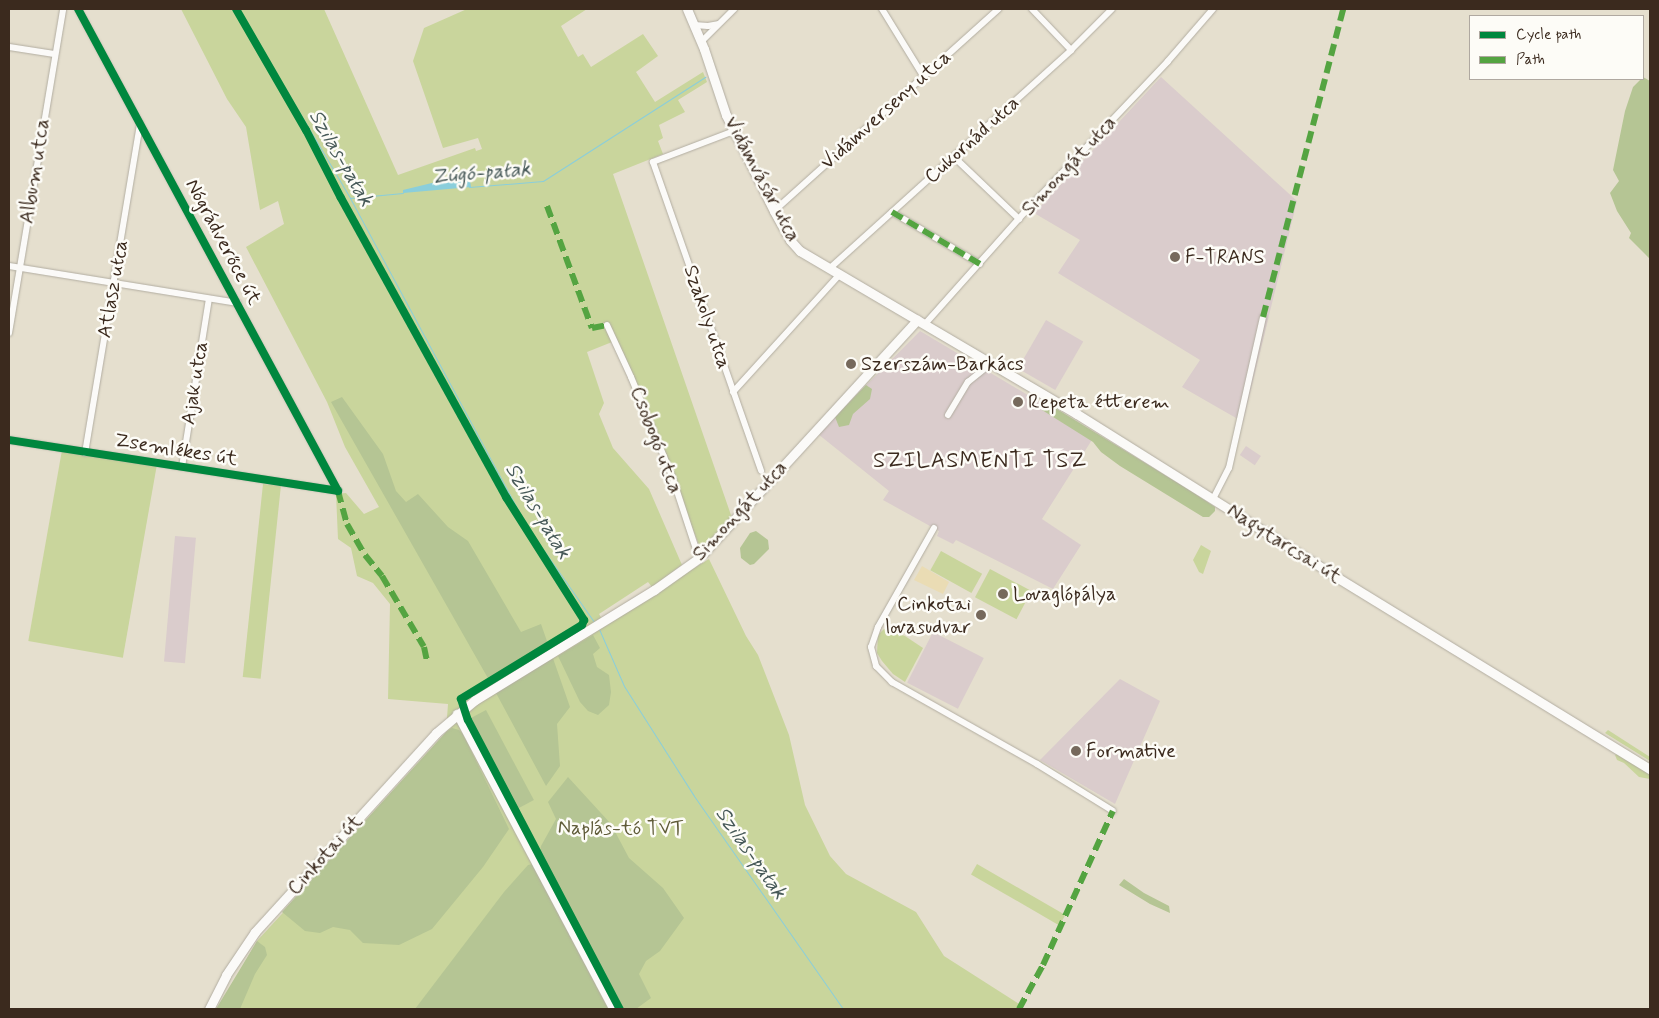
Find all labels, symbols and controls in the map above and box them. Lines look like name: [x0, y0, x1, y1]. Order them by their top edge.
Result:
legend: [1469, 15, 1644, 80]
text: Cycle path: [1516, 25, 1581, 45]
street label: Vidámverseny utca: [817, 46, 955, 174]
text: Path: [1516, 50, 1545, 70]
street label: Cukornád utca: [918, 89, 1026, 191]
water label: Szilas-patak: [303, 105, 379, 211]
street label: Simongát utca: [1015, 109, 1123, 223]
street label: Vidámvásár utca: [718, 110, 806, 248]
street label: Album utca: [15, 118, 55, 224]
water label: Zúgó-patak: [430, 156, 532, 190]
street label: Nógrádverőce út: [180, 175, 266, 309]
street label: Atlasz utca: [92, 237, 134, 341]
place label: F-TRANS: [1185, 245, 1264, 269]
marker: F-TRANS: [1169, 251, 1181, 263]
street label: Szakoly utca: [678, 261, 736, 373]
street label: Ajak utca: [176, 339, 214, 427]
place label: Szerszám-Barkács: [861, 352, 1024, 376]
marker: Szerszám-Barkács: [845, 358, 857, 370]
street label: Csobogó utca: [625, 383, 687, 497]
place label: Repeta étterem: [1028, 390, 1169, 414]
marker: Repeta étterem: [1012, 396, 1024, 408]
street label: Zsemlékes út: [113, 428, 239, 472]
district label: SZILASMENTI TSZ: [873, 449, 1087, 475]
street label: Simongát utca: [686, 454, 794, 568]
water label: Szilas-patak: [500, 458, 576, 564]
street label: Nagytarcsai út: [1222, 499, 1346, 589]
place label: Lovaglópálya: [1013, 582, 1116, 606]
marker: Lovaglópálya: [997, 588, 1009, 600]
place label: Cinkotai lovasudvar: [885, 592, 971, 639]
marker: Cinkotai lovasudvar: [975, 609, 987, 621]
place label: Formative: [1086, 739, 1176, 763]
marker: Formative: [1070, 745, 1082, 757]
water label: Szilas-patak: [710, 802, 792, 904]
street label: Cinkotai út: [283, 810, 367, 900]
park label: Naplás-tó TVT: [558, 816, 684, 840]

